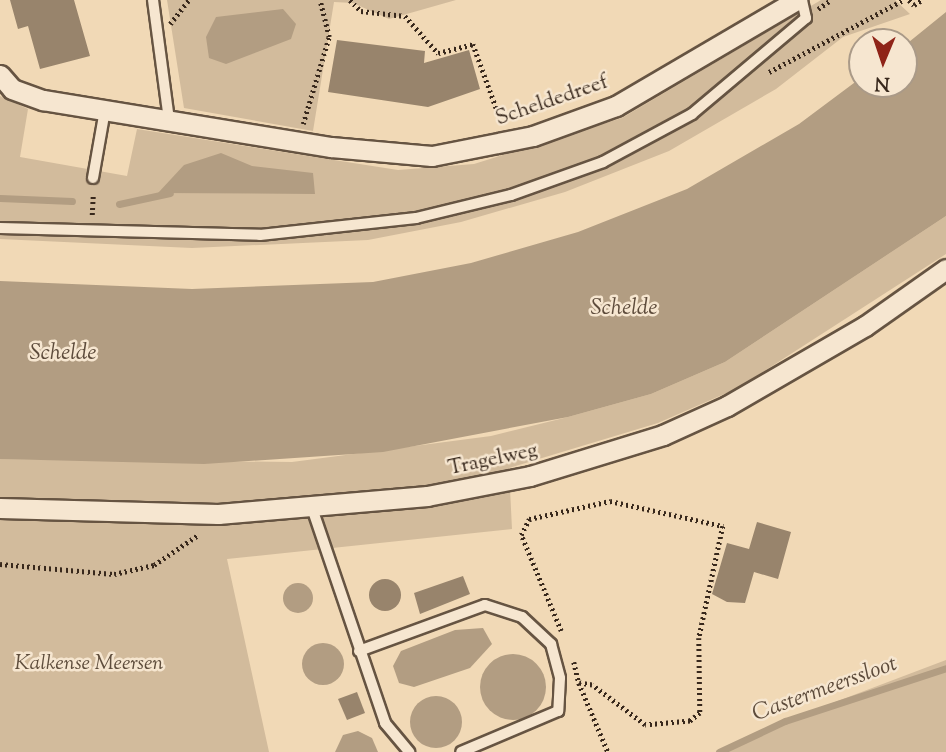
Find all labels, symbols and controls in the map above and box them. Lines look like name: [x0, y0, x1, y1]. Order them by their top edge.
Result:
north arrow: [848, 28, 918, 98]
text: N: [874, 69, 890, 96]
street label: Scheldedreef: [493, 70, 611, 132]
water label: Schelde: [591, 295, 657, 323]
water label: Schelde: [30, 340, 96, 368]
street label: Tragelweg: [446, 438, 540, 482]
park label: Kalkense Meersen: [15, 651, 163, 677]
water label: Castermeerssloot: [749, 651, 901, 729]

